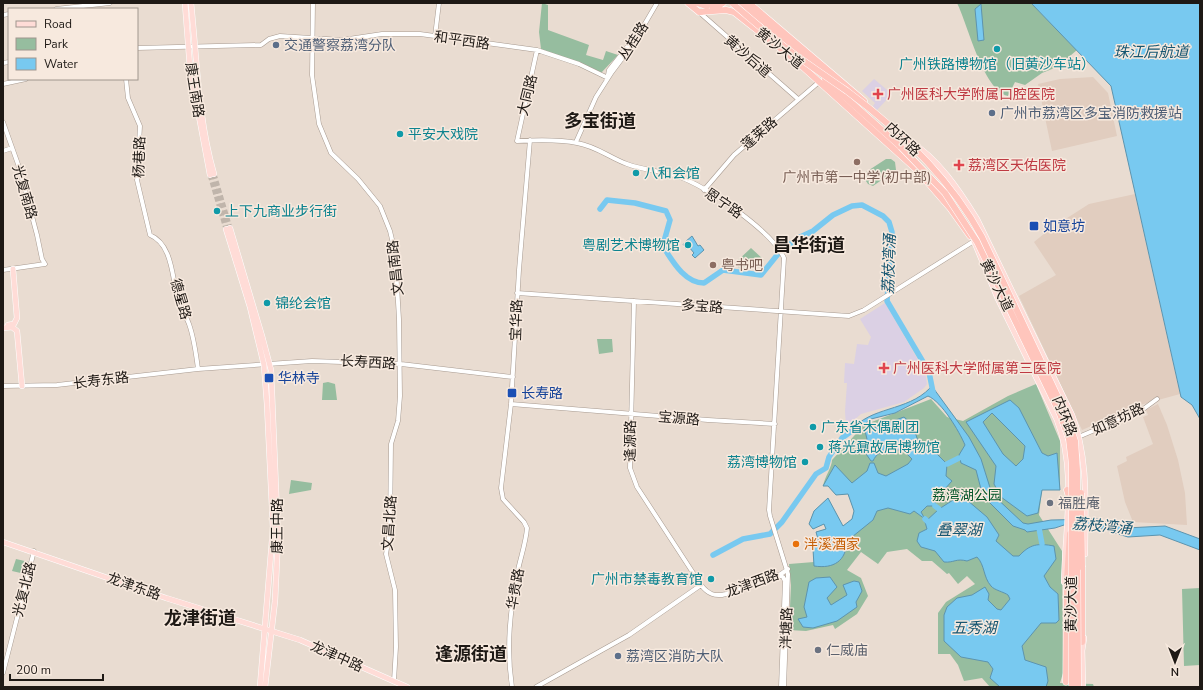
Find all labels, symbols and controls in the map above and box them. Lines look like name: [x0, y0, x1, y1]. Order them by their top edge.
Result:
legend: [8, 8, 138, 80]
text: Road: [44, 16, 72, 32]
street label: 丛桂路: [614, 18, 653, 64]
street label: 黄沙大道: [752, 23, 807, 73]
street label: 和平西路: [433, 27, 491, 54]
street label: 黄沙后道: [720, 31, 775, 82]
text: Park: [44, 36, 69, 52]
place label: 交通警察荔湾分队: [284, 36, 396, 55]
marker: 交通警察荔湾分队: [271, 40, 281, 50]
water label: 珠江后航道: [1113, 42, 1190, 62]
marker: 广州铁路博物馆（旧黄沙车站）: [992, 44, 1002, 54]
place label: 广州铁路博物馆（旧黄沙车站）: [899, 55, 1095, 74]
text: Water: [44, 56, 78, 72]
street label: 康王南路: [181, 61, 208, 119]
street label: 大同路: [513, 72, 542, 118]
place label: 广州医科大学附属口腔医院: [887, 85, 1055, 104]
marker: 广州医科大学附属口腔医院: [872, 88, 884, 100]
place label: 广州市荔湾区多宝消防救援站: [1000, 104, 1182, 123]
marker: 广州市荔湾区多宝消防救援站: [987, 108, 997, 118]
district label: 多宝街道: [564, 109, 636, 133]
street label: 蓬莱路: [737, 112, 781, 154]
street label: 内环路: [881, 118, 924, 161]
place label: 平安大戏院: [408, 125, 478, 144]
marker: 平安大戏院: [395, 129, 405, 139]
street label: 杨巷路: [129, 136, 150, 178]
place label: 荔湾区天佑医院: [968, 156, 1066, 175]
marker: 广州市第一中学(初中部): [852, 157, 862, 167]
marker: 荔湾区天佑医院: [953, 159, 965, 171]
street label: 光复南路: [8, 163, 41, 222]
place label: 八和会馆: [644, 164, 700, 183]
marker: 八和会馆: [631, 168, 641, 178]
place label: 广州市第一中学(初中部): [783, 168, 931, 187]
street label: 恩宁路: [701, 184, 746, 223]
place label: 上下九商业步行街: [225, 202, 337, 221]
marker: 上下九商业步行街: [212, 206, 222, 216]
place label: 如意坊: [1043, 217, 1085, 236]
marker: 如意坊: [1028, 220, 1040, 232]
water label: 荔枝湾涌: [878, 232, 900, 294]
district label: 昌华街道: [773, 233, 845, 257]
place label: 粤剧艺术博物馆: [582, 236, 680, 255]
street label: 文昌南路: [383, 239, 408, 297]
marker: 粤剧艺术博物馆: [683, 240, 693, 250]
place label: 粤书吧: [721, 256, 763, 275]
street label: 黄沙大道: [976, 256, 1017, 315]
marker: 粤书吧: [708, 260, 718, 270]
street label: 德星路: [166, 276, 195, 322]
place label: 锦纶会馆: [275, 294, 331, 313]
street label: 多宝路: [680, 296, 724, 317]
marker: 锦纶会馆: [262, 298, 272, 308]
street label: 宝华路: [506, 299, 527, 341]
street label: 长寿西路: [340, 352, 396, 373]
place label: 广州医科大学附属第三医院: [893, 359, 1061, 378]
marker: 广州医科大学附属第三医院: [878, 362, 890, 374]
street label: 长寿东路: [72, 368, 130, 393]
place label: 华林寺: [278, 369, 320, 388]
marker: 华林寺: [263, 372, 275, 384]
place label: 长寿路: [521, 384, 563, 403]
marker: 长寿路: [506, 387, 518, 399]
street label: 内环路: [1048, 393, 1081, 439]
street label: 如意坊路: [1089, 399, 1148, 440]
street label: 宝源路: [657, 407, 701, 430]
place label: 广东省木偶剧团: [821, 418, 919, 437]
street label: 逢源路: [621, 420, 640, 462]
marker: 广东省木偶剧团: [808, 422, 818, 432]
place label: 蒋光鼐故居博物馆: [828, 438, 940, 457]
marker: 蒋光鼐故居博物馆: [815, 442, 825, 452]
place label: 荔湾博物馆: [727, 453, 797, 472]
marker: 荔湾博物馆: [800, 457, 810, 467]
park label: 荔湾湖公园: [932, 486, 1002, 505]
street label: 文昌北路: [378, 494, 401, 552]
place label: 福胜庵: [1058, 494, 1100, 513]
street label: 康王中路: [268, 498, 287, 554]
marker: 福胜庵: [1045, 498, 1055, 508]
water label: 荔枝湾涌: [1071, 513, 1135, 539]
water label: 叠翠湖: [936, 520, 983, 540]
place label: 泮溪酒家: [804, 535, 860, 554]
marker: 泮溪酒家: [791, 539, 801, 549]
street label: 光复北路: [8, 560, 40, 619]
street label: 龙津西路: [723, 565, 782, 602]
street label: 华贵路: [502, 567, 528, 611]
street label: 龙津东路: [104, 568, 163, 605]
place label: 广州市禁毒教育馆: [591, 570, 703, 589]
marker: 广州市禁毒教育馆: [706, 574, 716, 584]
street label: 黄沙大道: [1062, 576, 1081, 632]
district label: 龙津街道: [164, 606, 236, 630]
street label: 泮塘路: [776, 607, 797, 649]
water label: 五秀湖: [951, 618, 998, 638]
street label: 龙津中路: [307, 636, 366, 677]
place label: 仁威庙: [826, 641, 868, 660]
district label: 逢源街道: [435, 642, 507, 666]
north arrow: [1155, 642, 1195, 682]
marker: 仁威庙: [813, 645, 823, 655]
place label: 荔湾区消防大队: [626, 647, 724, 666]
marker: 荔湾区消防大队: [613, 651, 623, 661]
scale bar: [10, 656, 103, 682]
text: 200 m: [16, 662, 51, 678]
text: N: [1171, 664, 1179, 679]

